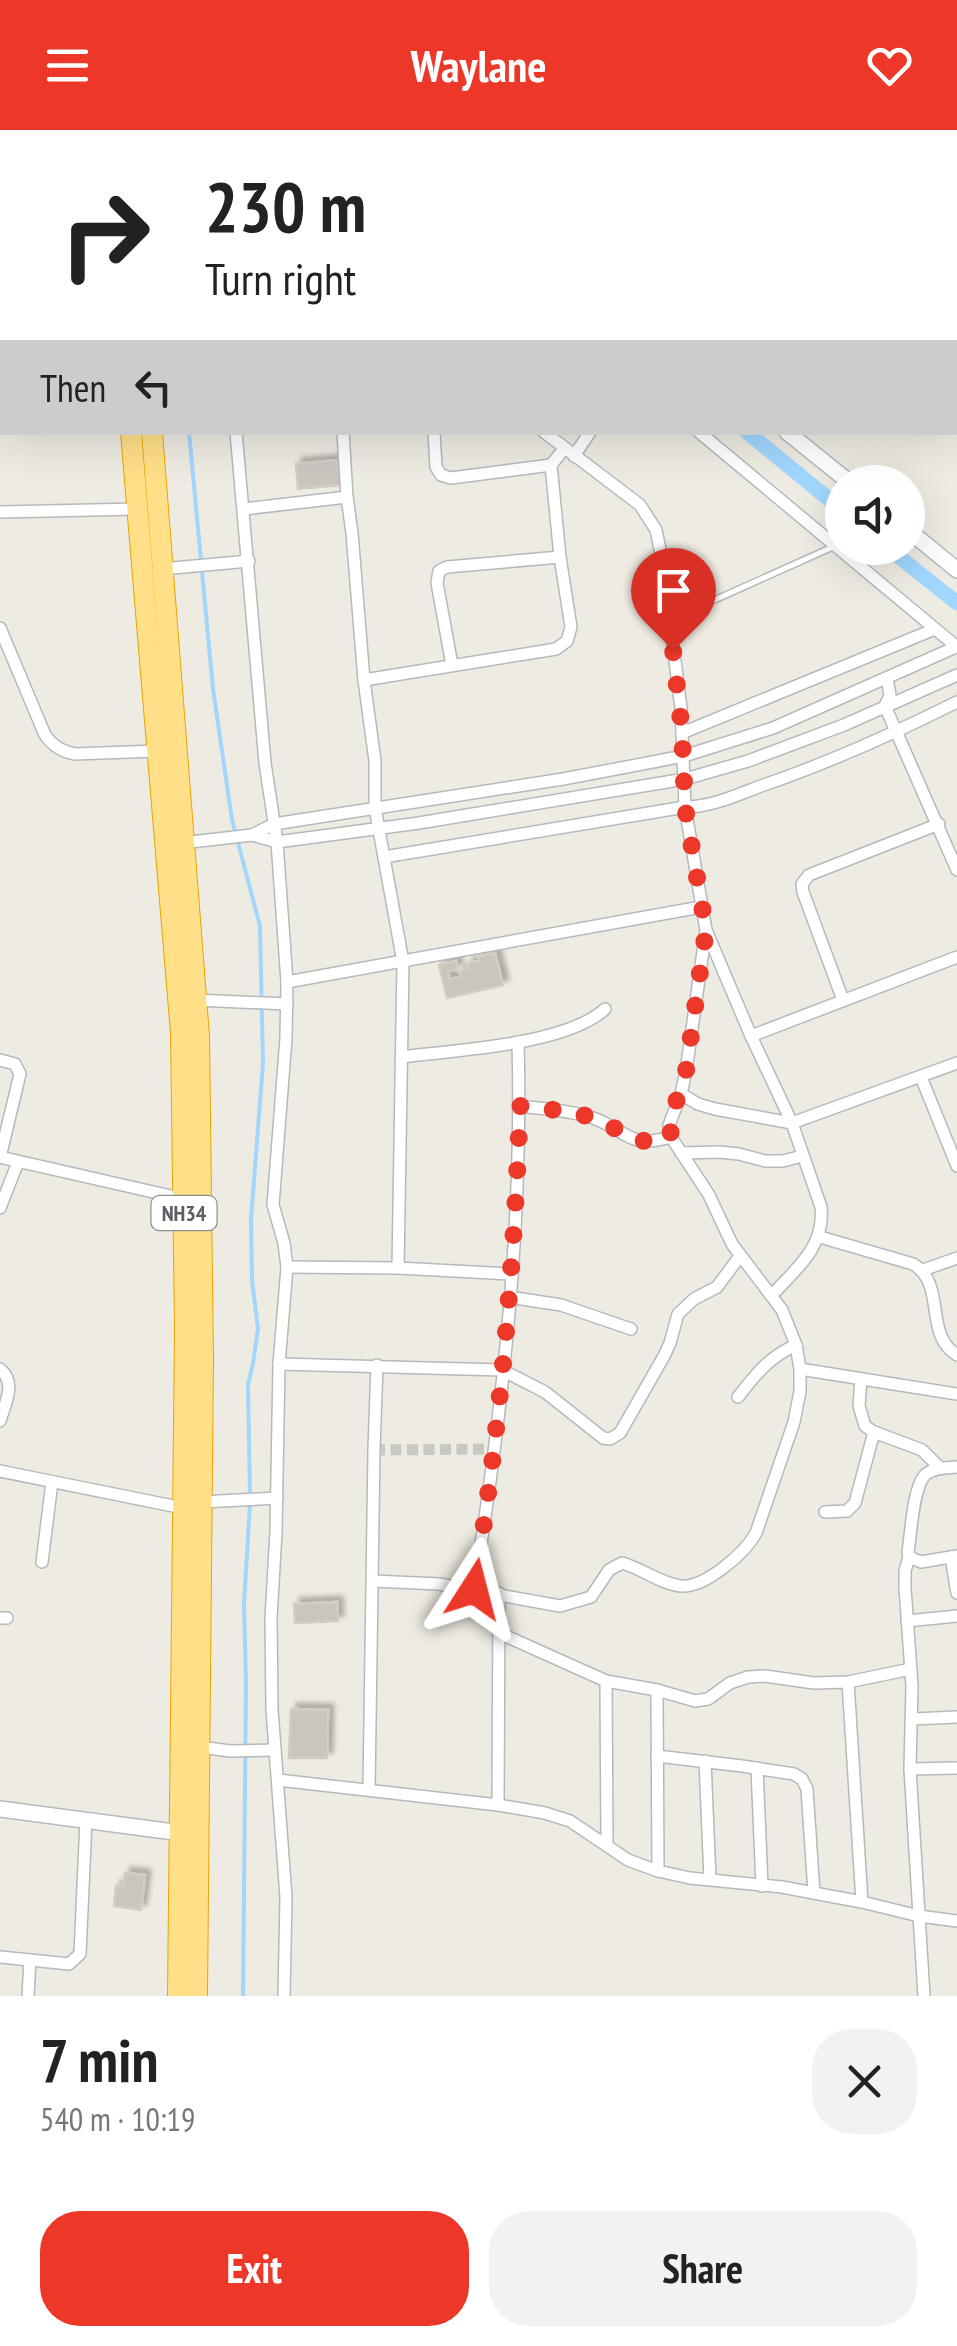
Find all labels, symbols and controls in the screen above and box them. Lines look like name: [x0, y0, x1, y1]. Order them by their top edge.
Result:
text: Waylane: [411, 36, 547, 94]
icon: menu: [40, 38, 95, 93]
icon: heart: [862, 38, 917, 93]
text: 230 m: [205, 161, 366, 251]
icon: right: [40, 170, 170, 300]
text: Turn right: [205, 249, 356, 307]
icon: left: [126, 360, 181, 415]
text: Then: [40, 363, 106, 412]
map controls: [825, 465, 925, 565]
button: sound: [825, 465, 925, 565]
pin: [631, 548, 716, 651]
icon: arrive: [646, 563, 701, 618]
road number: NH34: [152, 1196, 216, 1230]
position arrow: [422, 1537, 526, 1641]
text: 7 min: [40, 2021, 159, 2099]
button: close: [812, 2029, 917, 2134]
text: 540 m · 10:19: [40, 2098, 195, 2140]
button: Exit: [40, 2211, 469, 2326]
button: Share: [489, 2211, 917, 2326]

